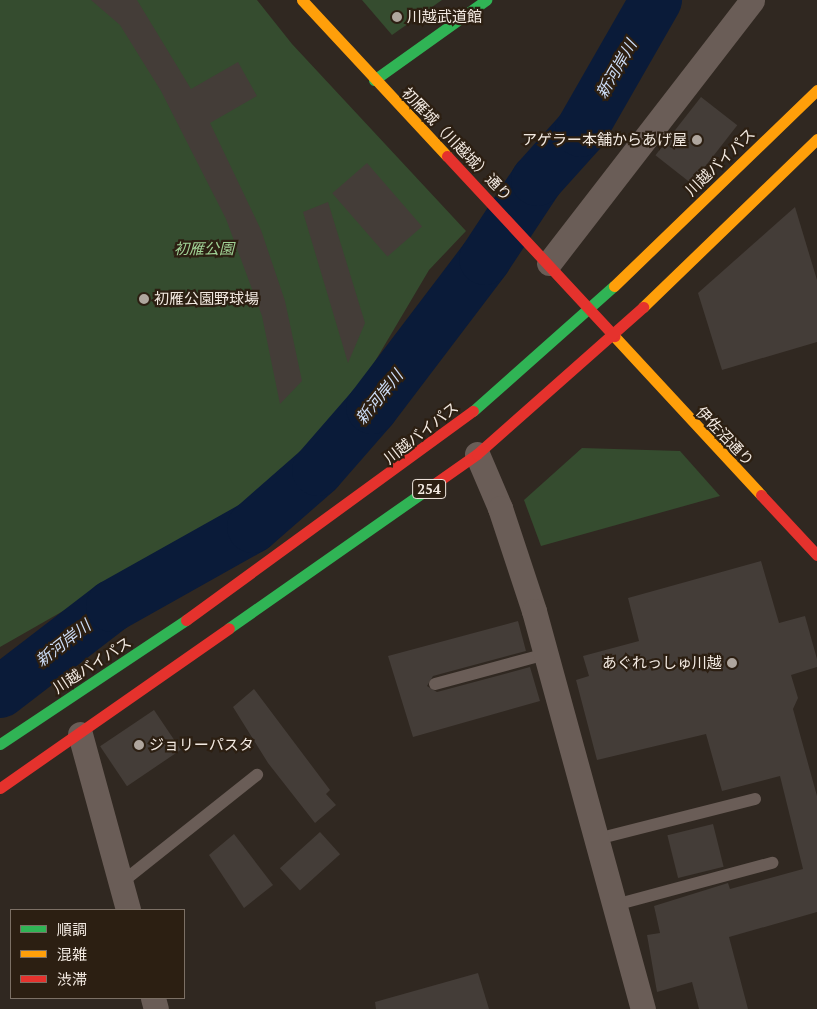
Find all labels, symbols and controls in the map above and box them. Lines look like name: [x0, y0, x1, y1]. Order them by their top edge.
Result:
place label: 川越武道館: [407, 8, 482, 26]
marker: 川越武道館: [391, 11, 403, 23]
water label: 新河岸川: [592, 36, 640, 102]
street label: 初雁城（川越城）通り: [398, 84, 516, 204]
street label: 川越バイパス: [681, 124, 759, 200]
place label: アゲラー本舗からあげ屋: [522, 131, 687, 149]
marker: アゲラー本舗からあげ屋: [691, 134, 703, 146]
park label: 初雁公園: [174, 240, 234, 258]
place label: 初雁公園野球場: [154, 290, 259, 308]
marker: 初雁公園野球場: [138, 293, 150, 305]
water label: 新河岸川: [351, 366, 407, 428]
street label: 川越バイパス: [380, 398, 462, 468]
street label: 伊佐沼通り: [692, 403, 758, 469]
road number: 254: [412, 478, 446, 500]
water label: 新河岸川: [32, 616, 94, 670]
street label: 川越バイパス: [49, 633, 135, 697]
place label: あぐれっしゅ川越: [602, 654, 722, 672]
marker: あぐれっしゅ川越: [726, 657, 738, 669]
place label: ジョリーパスタ: [149, 736, 254, 754]
marker: ジョリーパスタ: [133, 739, 145, 751]
legend: [10, 909, 185, 999]
text: 順調: [57, 919, 87, 939]
text: 混雑: [57, 944, 87, 964]
text: 渋滞: [57, 969, 87, 989]

